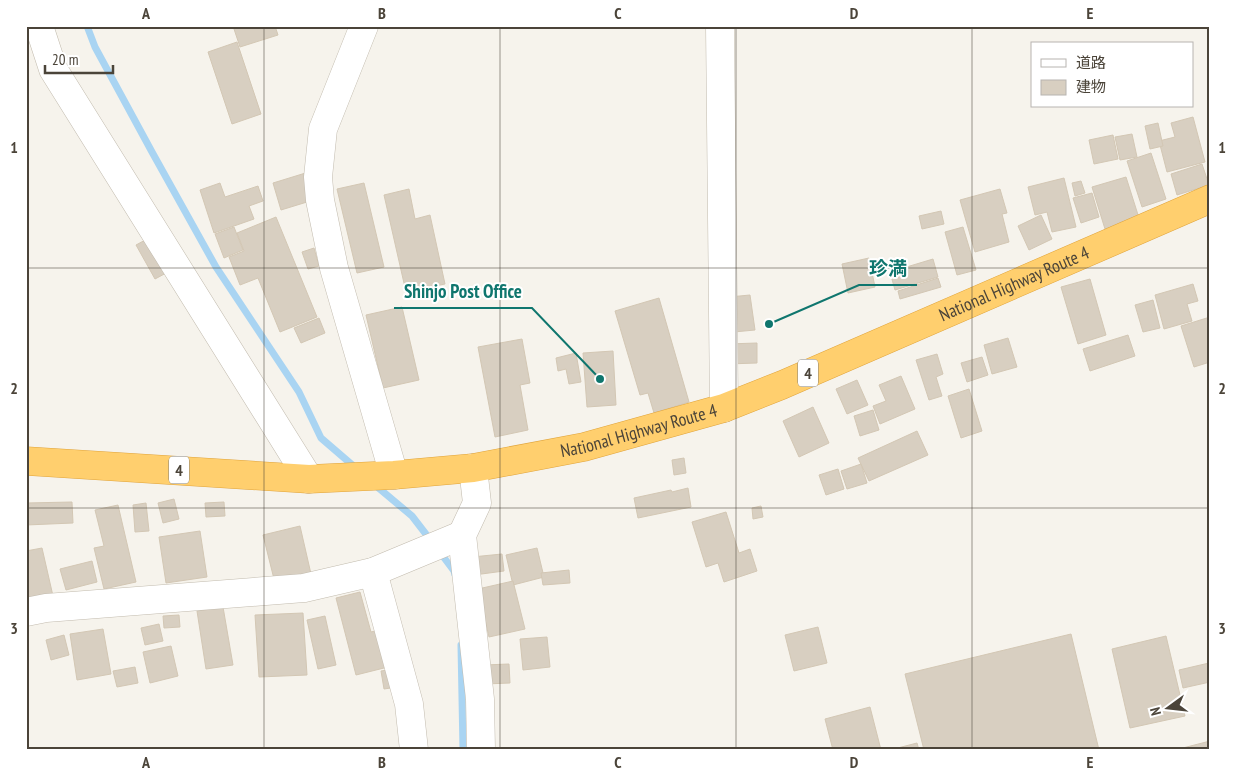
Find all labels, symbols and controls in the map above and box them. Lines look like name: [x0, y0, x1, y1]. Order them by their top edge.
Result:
text: A: [141, 3, 151, 23]
text: B: [378, 3, 386, 23]
text: C: [614, 3, 622, 23]
text: D: [850, 3, 859, 23]
text: E: [1087, 3, 1094, 23]
scale bar: [45, 42, 112, 74]
legend: [1031, 42, 1194, 108]
text: 20 m: [52, 50, 78, 69]
text: 道路: [1076, 53, 1106, 72]
text: 建物: [1076, 77, 1106, 96]
text: 1: [10, 137, 18, 157]
text: 1: [1218, 137, 1226, 157]
street label: National Highway Route 4: [935, 241, 1093, 326]
callout: 珍満: [859, 251, 917, 285]
text: 珍満: [869, 256, 907, 280]
callout: Shinjo Post Office: [394, 274, 532, 308]
text: Shinjo Post Office: [404, 279, 522, 303]
road number: 4: [798, 359, 818, 386]
text: 2: [10, 378, 18, 398]
text: 2: [1218, 378, 1226, 398]
street label: National Highway Route 4: [558, 398, 720, 462]
road number: 4: [169, 456, 189, 484]
text: 3: [10, 618, 18, 638]
text: 3: [1218, 618, 1226, 638]
north arrow: [1144, 684, 1194, 734]
text: N: [1146, 705, 1165, 717]
text: A: [141, 752, 151, 772]
text: B: [378, 752, 386, 772]
text: C: [614, 752, 622, 772]
text: D: [850, 752, 859, 772]
text: E: [1087, 752, 1094, 772]

